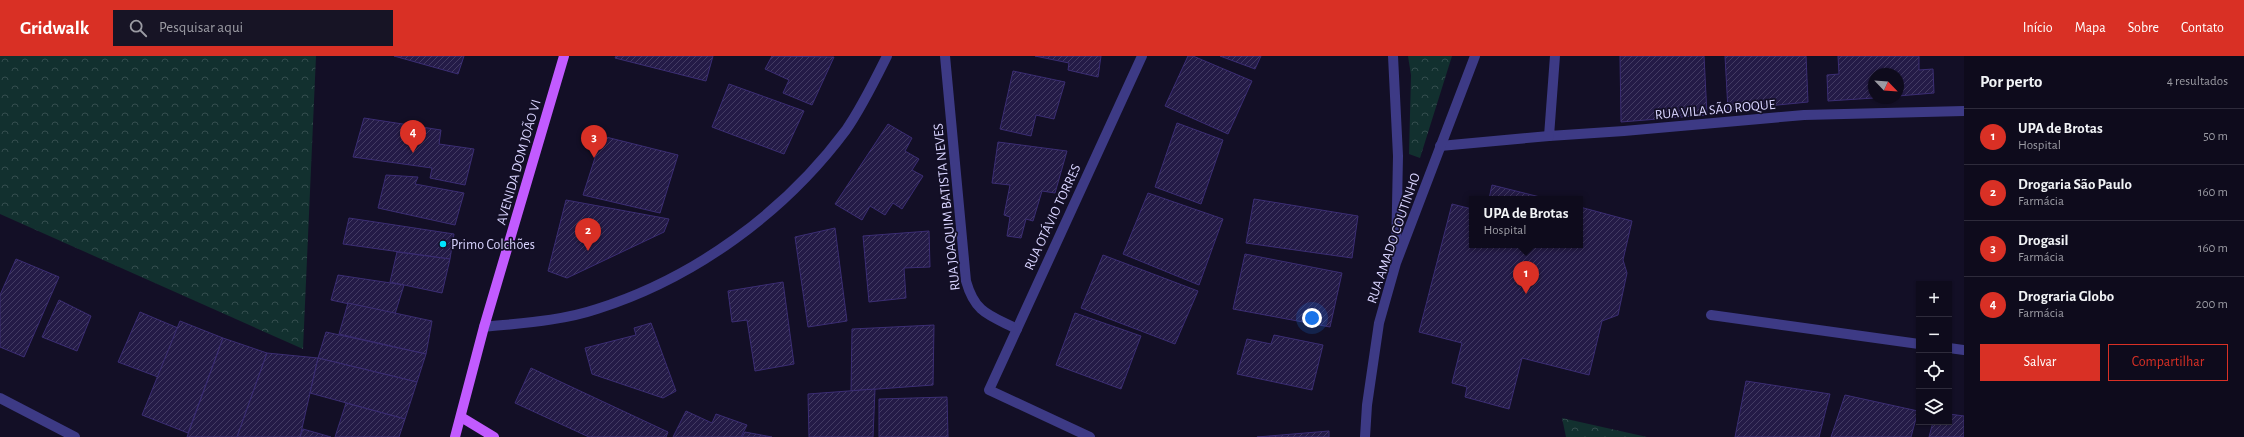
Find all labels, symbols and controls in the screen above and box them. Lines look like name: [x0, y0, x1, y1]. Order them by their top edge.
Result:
search box: [113, 10, 393, 46]
icon: search: [127, 17, 149, 39]
text: Gridwalk: [20, 19, 89, 38]
text: Pesquisar aqui: [159, 20, 243, 35]
text: Início: [2023, 21, 2053, 35]
text: Mapa: [2075, 21, 2106, 35]
text: Sobre: [2128, 21, 2159, 35]
text: Contato: [2181, 21, 2224, 35]
north arrow: [1868, 68, 1904, 104]
text: Por perto: [1980, 73, 2043, 90]
text: 4 resultados: [2167, 75, 2228, 88]
street label: RUA VILA SÃO ROQUE: [1654, 96, 1776, 122]
street label: AVENIDA DOM JOÃO VI: [492, 97, 544, 227]
pin: 4: [400, 120, 426, 153]
text: UPA de Brotas: [2018, 121, 2103, 136]
street label: RUA JOAQUIM BATISTA NEVES: [931, 123, 963, 291]
pin: 3: [581, 125, 607, 158]
text: 1: [1991, 130, 1995, 143]
text: 50 m: [2203, 130, 2228, 143]
text: Hospital: [2018, 139, 2061, 152]
street label: RUA OTÁVIO TORRES: [1019, 161, 1084, 273]
street label: RUA AMADO COUTINHO: [1365, 171, 1423, 305]
text: Drogaria São Paulo: [2018, 177, 2132, 192]
text: 2: [1990, 186, 1996, 199]
text: 160 m: [2198, 186, 2228, 199]
text: Farmácia: [2018, 195, 2064, 208]
popup: [1469, 196, 1583, 248]
text: UPA de Brotas: [1484, 206, 1568, 221]
pin: 2: [575, 218, 601, 251]
text: Hospital: [1484, 224, 1527, 237]
text: Drogasil: [2018, 233, 2069, 248]
place label: Primo Colchões: [451, 238, 535, 252]
marker: Primo Colchões: [438, 239, 448, 249]
text: 3: [1990, 242, 1996, 255]
text: 160 m: [2198, 242, 2228, 255]
text: Farmácia: [2018, 251, 2064, 264]
pin: 1: [1513, 261, 1539, 294]
map controls: [1916, 281, 1952, 425]
button: +: [1916, 281, 1952, 317]
text: Drograria Globo: [2018, 289, 2114, 304]
text: 4: [1990, 298, 1996, 311]
text: 200 m: [2196, 298, 2228, 311]
text: Farmácia: [2018, 307, 2064, 320]
your location: [1302, 308, 1322, 328]
button: −: [1916, 317, 1952, 353]
button: Salvar: [1980, 344, 2100, 381]
button: Compartilhar: [2108, 344, 2228, 381]
button: locate: [1916, 353, 1952, 389]
button: layers: [1916, 389, 1952, 425]

